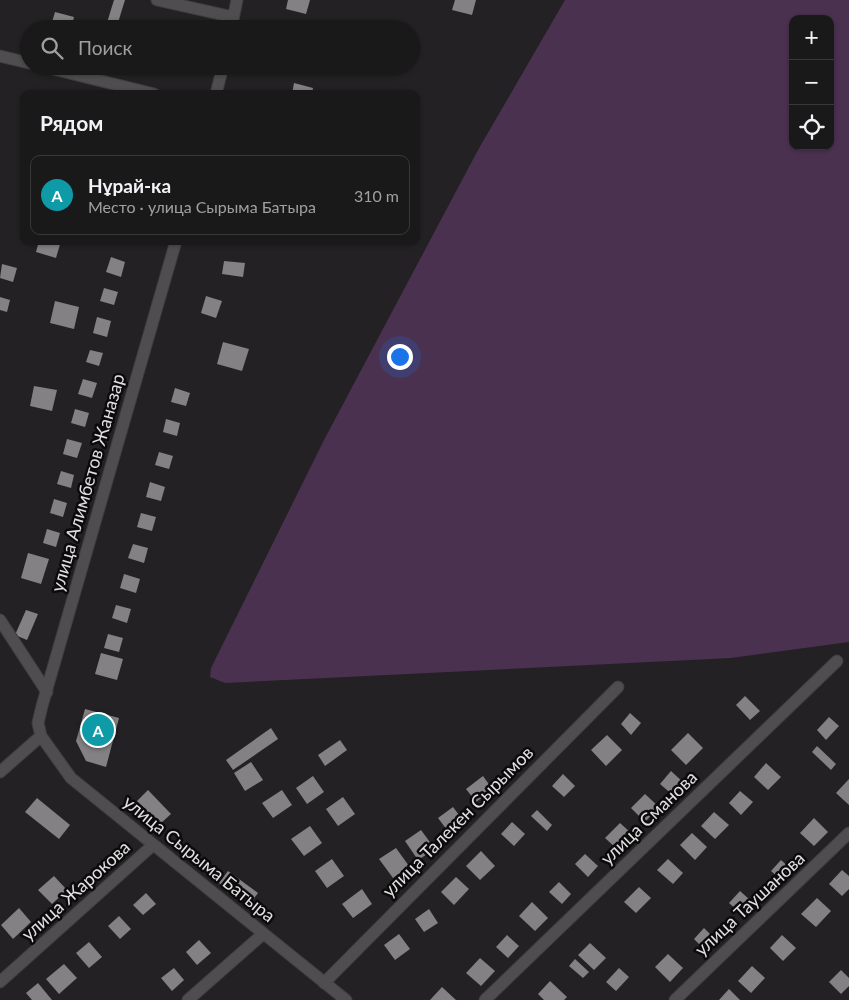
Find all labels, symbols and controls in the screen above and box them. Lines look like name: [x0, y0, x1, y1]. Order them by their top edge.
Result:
map controls: [789, 15, 834, 150]
button: +: [789, 15, 834, 60]
search box: [20, 20, 420, 75]
icon: search: [38, 34, 66, 62]
text: Поиск: [78, 36, 132, 59]
button: −: [789, 60, 834, 105]
button: locate: [789, 105, 834, 150]
text: Рядом: [40, 110, 103, 135]
text: Нұрай-ка: [88, 174, 171, 197]
text: A: [51, 186, 63, 205]
text: 310 m: [354, 186, 399, 205]
text: Место · улица Сырыма Батыра: [88, 197, 316, 216]
your location: [387, 344, 413, 370]
street label: улица Алимбетов Жаназар: [45, 371, 129, 594]
pin: A: [82, 711, 114, 749]
street label: улица Талекен Сырымов: [377, 741, 537, 901]
street label: улица Сманова: [595, 766, 701, 869]
street label: улица Сырыма Батыра: [119, 790, 280, 926]
street label: улица Жарокова: [16, 836, 134, 945]
street label: улица Таушанова: [690, 847, 809, 960]

